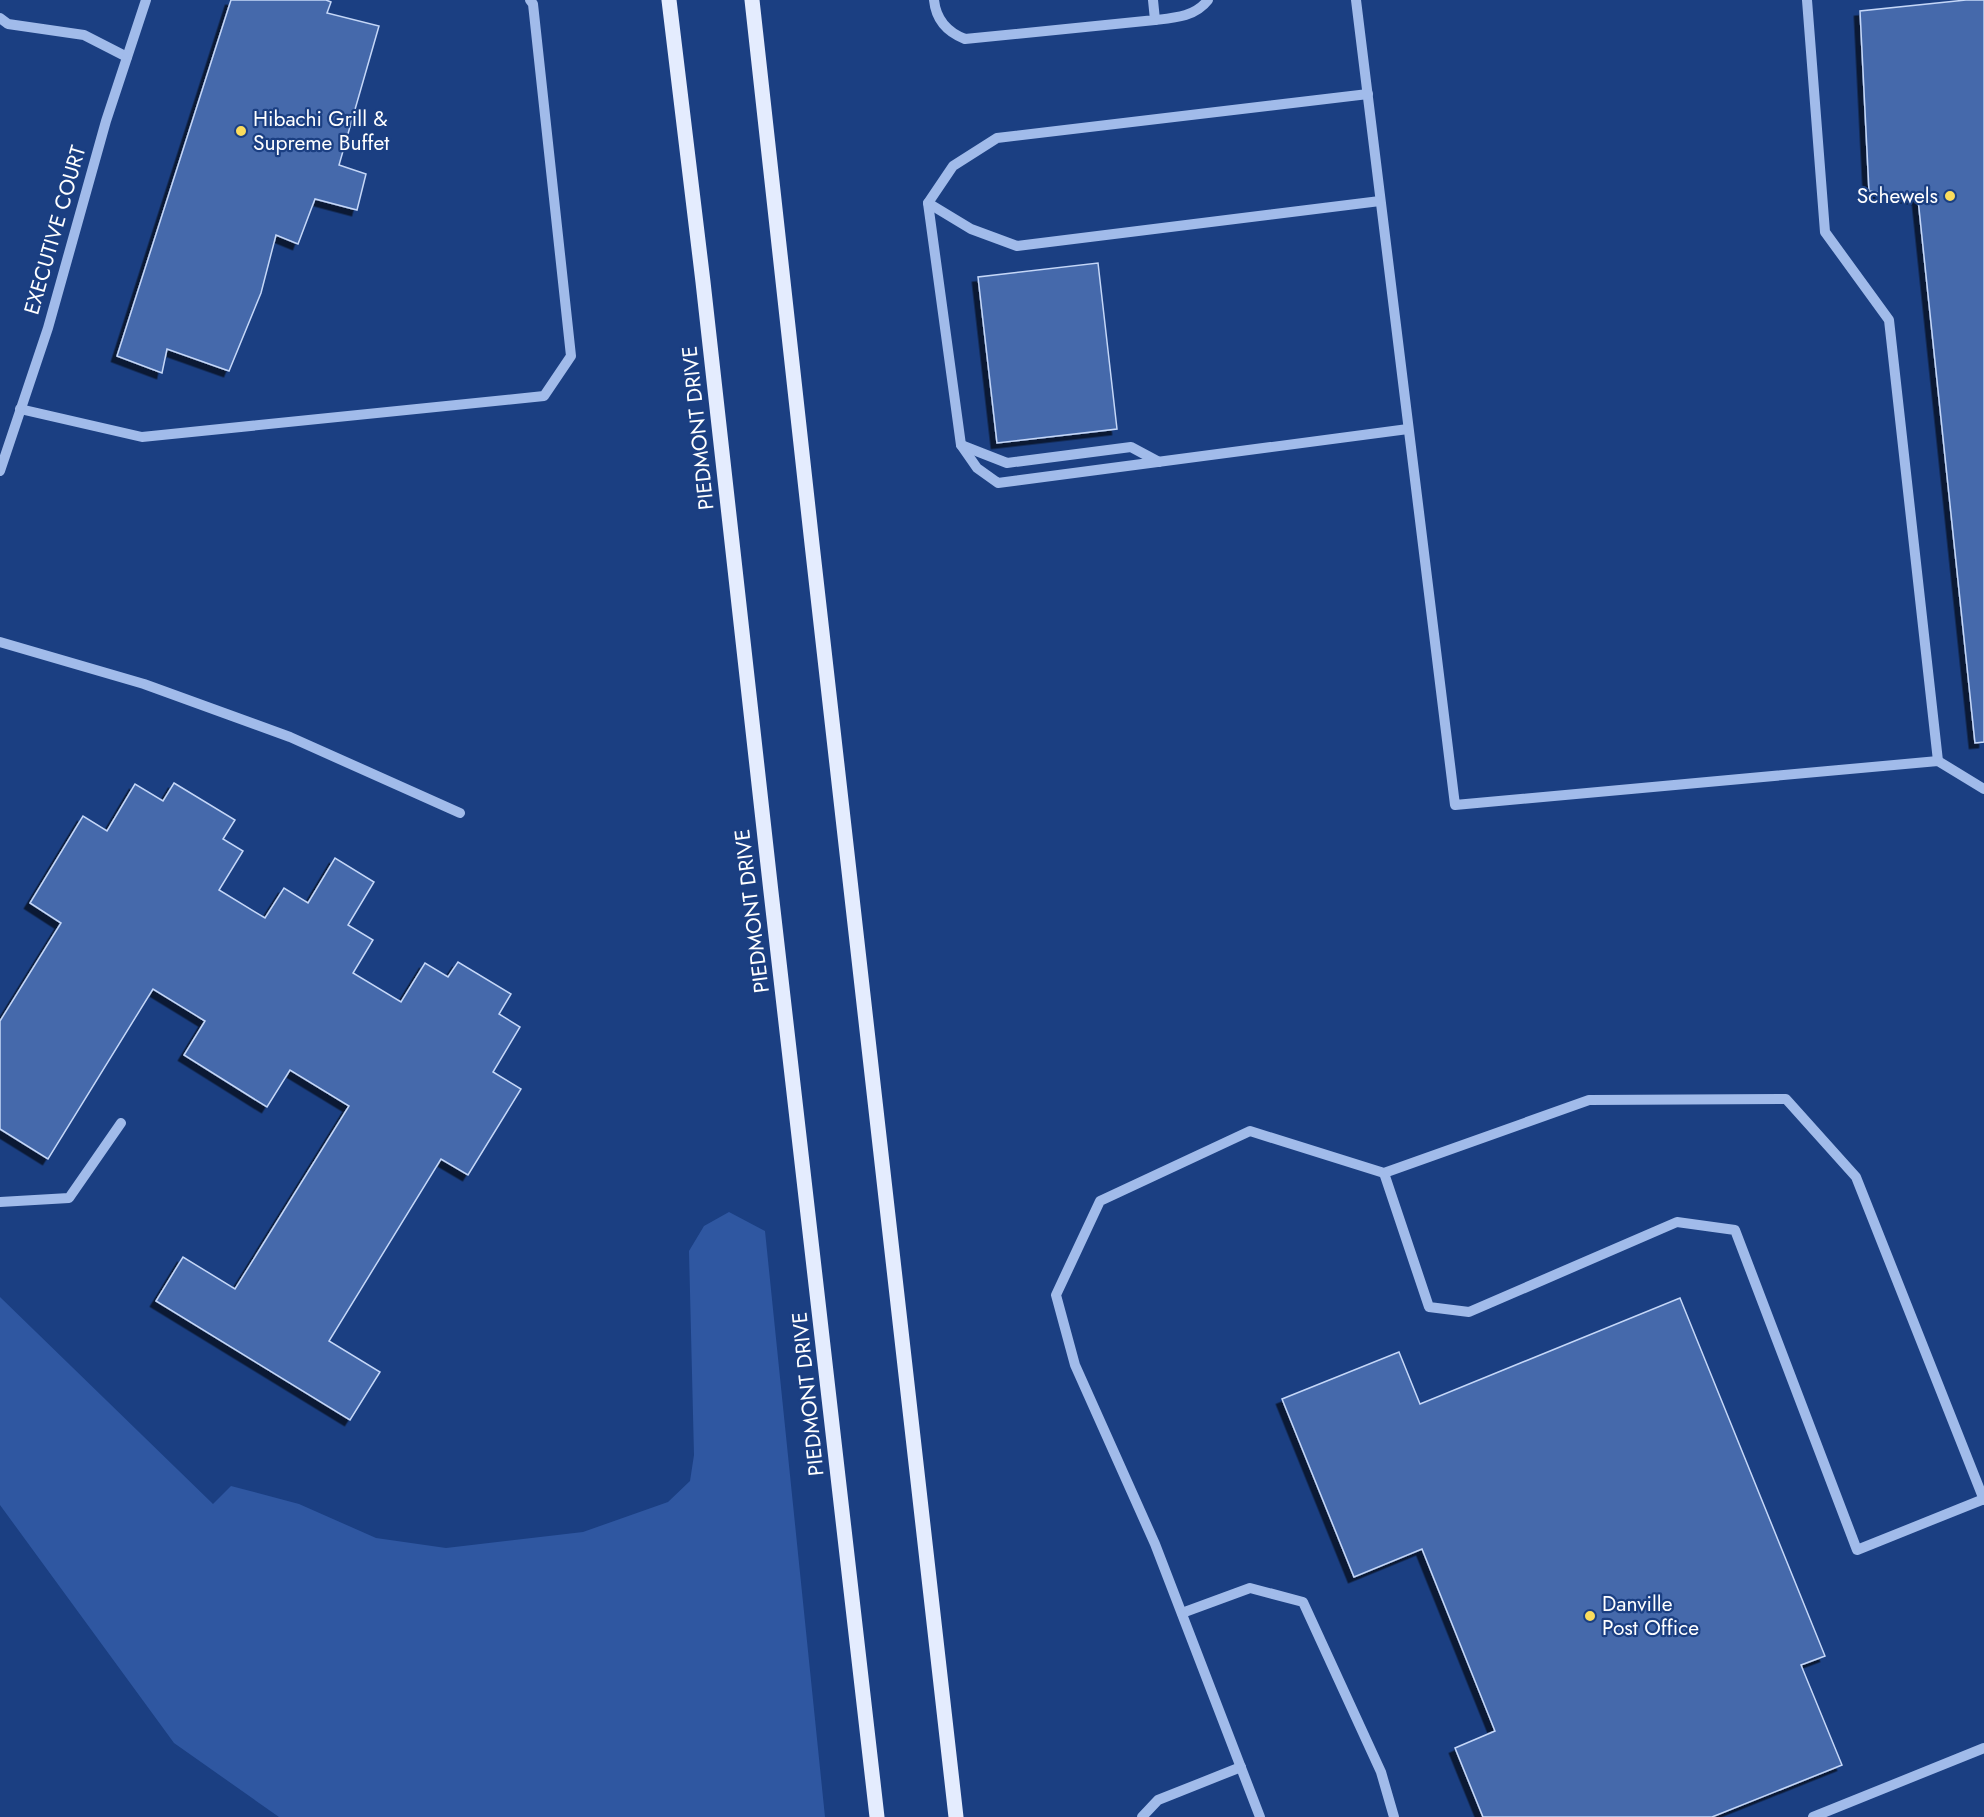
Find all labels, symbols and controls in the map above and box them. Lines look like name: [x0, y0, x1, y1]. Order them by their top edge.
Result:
place label: Hibachi Grill & Supreme Buffet: [253, 104, 389, 158]
marker: Hibachi Grill & Supreme Buffet: [234, 124, 248, 138]
street label: EXECUTIVE COURT: [17, 142, 94, 318]
place label: Schewels: [1857, 181, 1938, 211]
marker: Schewels: [1943, 189, 1957, 203]
street label: PIEDMONT DRIVE: [674, 344, 722, 512]
street label: PIEDMONT DRIVE: [727, 827, 777, 995]
street label: PIEDMONT DRIVE: [784, 1310, 832, 1478]
place label: Danville Post Office: [1602, 1589, 1699, 1643]
marker: Danville Post Office: [1583, 1609, 1597, 1623]

